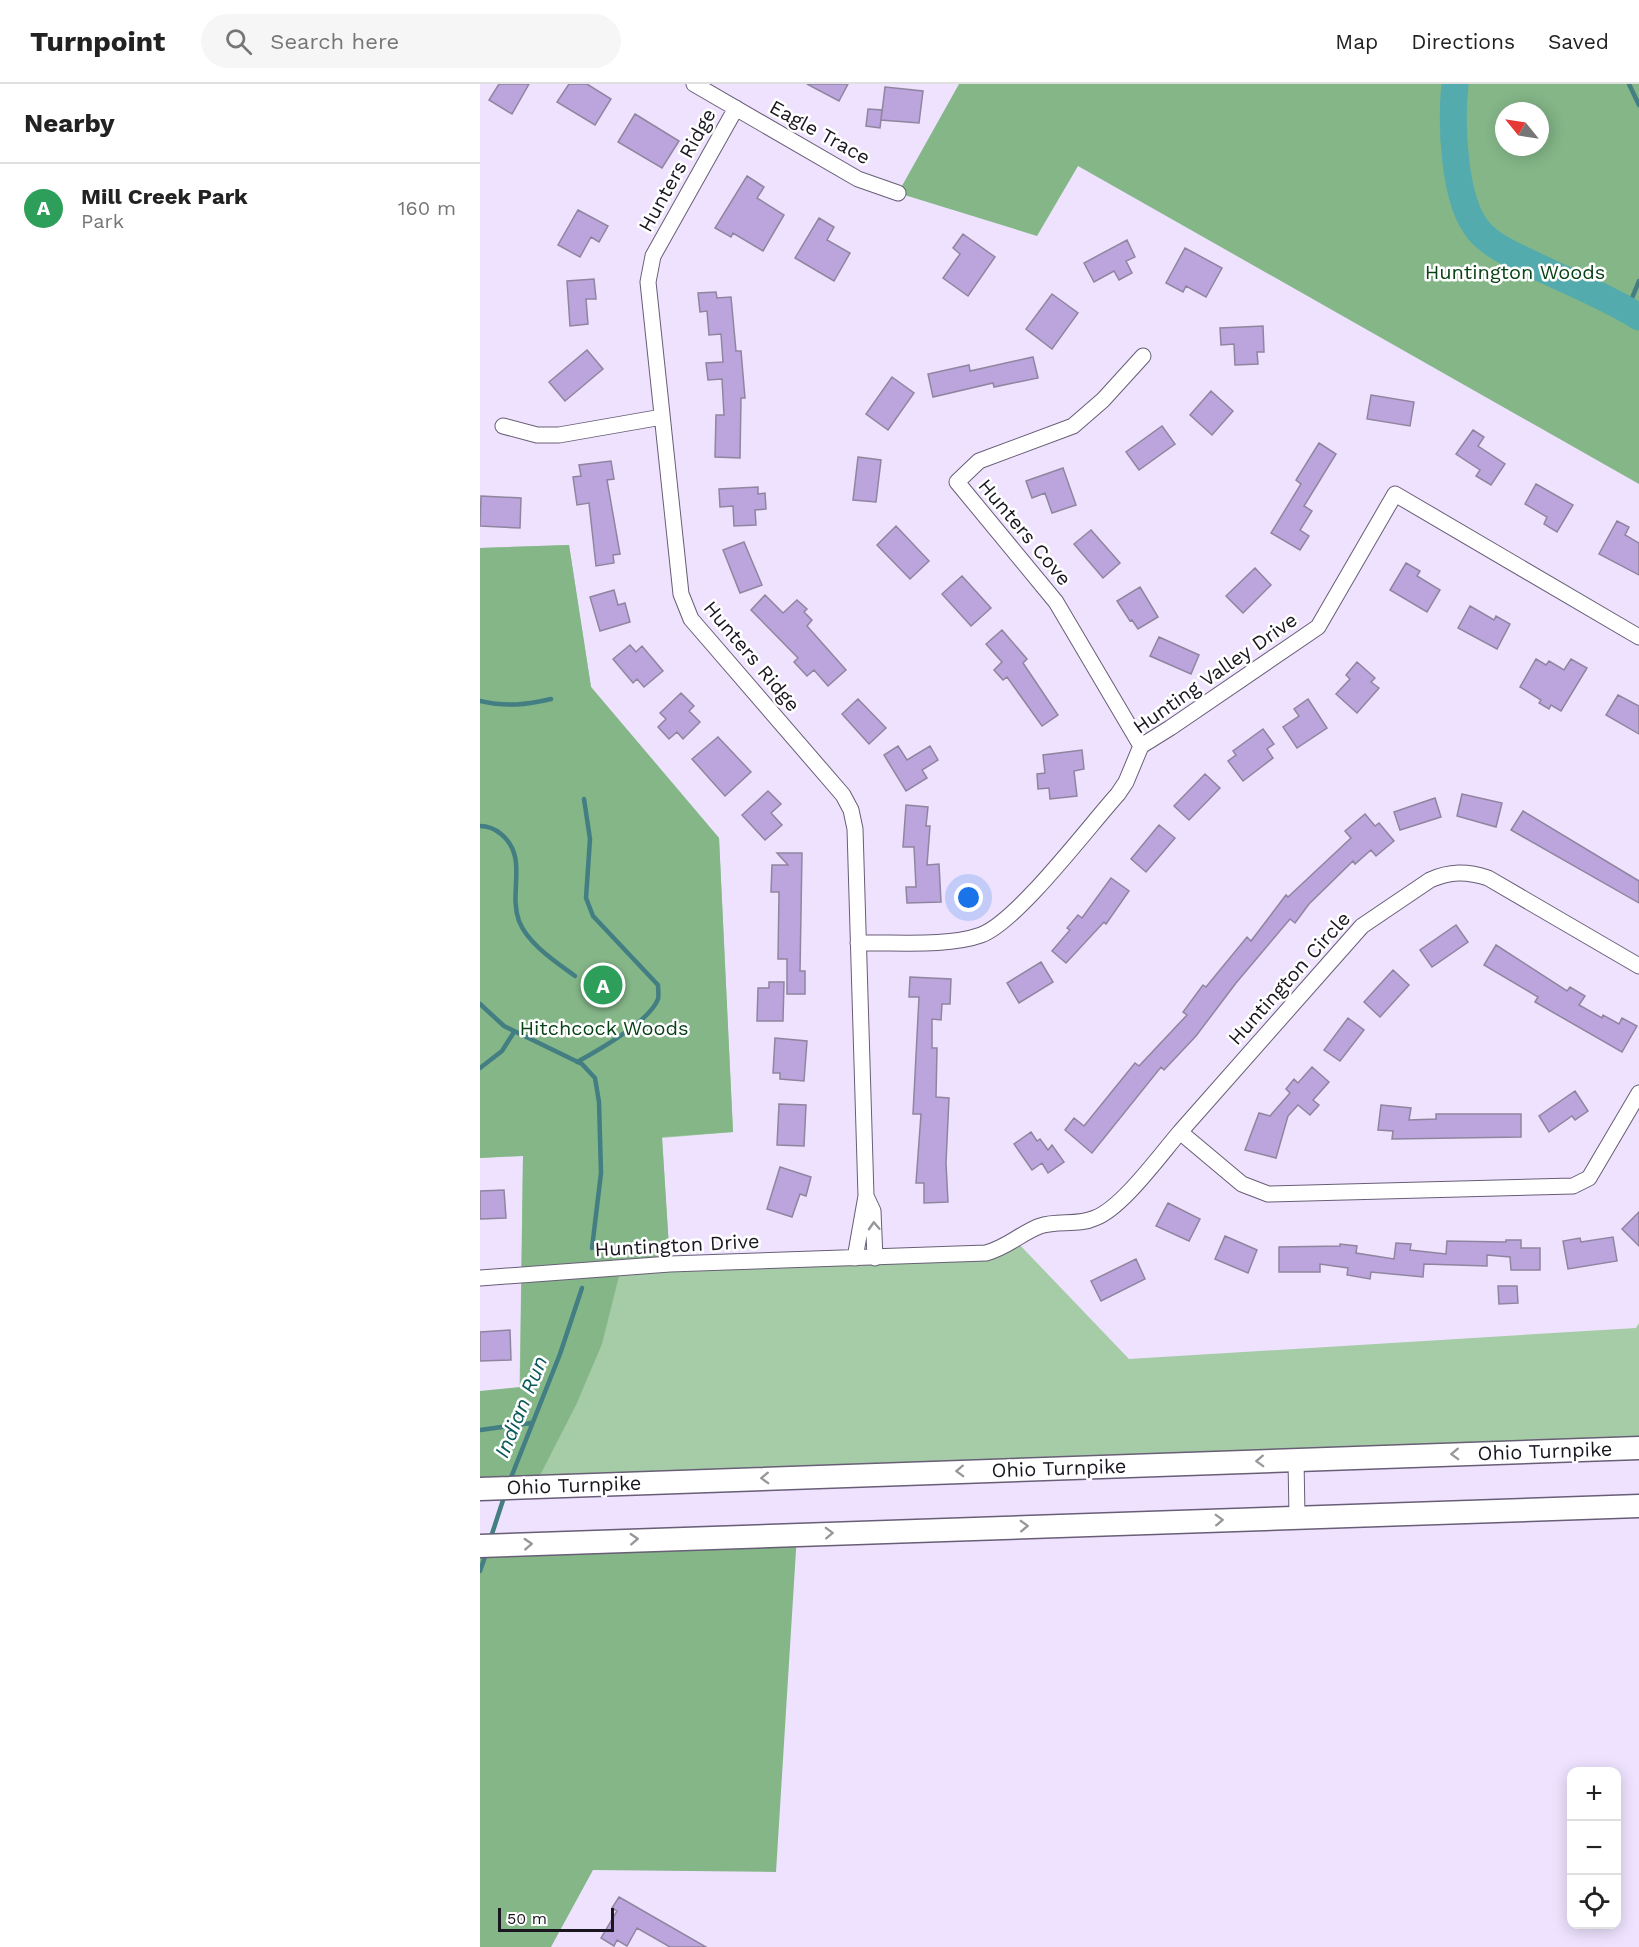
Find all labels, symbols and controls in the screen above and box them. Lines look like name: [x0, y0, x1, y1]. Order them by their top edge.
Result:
search box: [201, 14, 621, 68]
text: Turnpoint: [30, 25, 165, 58]
icon: search: [222, 25, 255, 58]
text: Search here: [270, 29, 399, 54]
text: Map: [1335, 29, 1378, 54]
text: Directions: [1411, 29, 1515, 54]
text: Saved: [1548, 29, 1609, 54]
street label: Eagle Trace: [766, 95, 874, 169]
north arrow: [1495, 102, 1549, 156]
street label: Hunters Ridge: [633, 104, 721, 236]
text: Nearby: [24, 108, 115, 138]
text: Mill Creek Park: [81, 184, 248, 209]
text: A: [37, 196, 50, 220]
text: 160 m: [398, 196, 456, 220]
text: Park: [81, 209, 124, 233]
park label: Huntington Woods: [1425, 260, 1605, 284]
street label: Hunters Cove: [973, 474, 1077, 590]
street label: Hunters Ridge: [699, 596, 805, 716]
street label: Hunting Valley Drive: [1128, 607, 1302, 739]
your location: [954, 883, 983, 912]
street label: Huntington Circle: [1223, 906, 1355, 1050]
pin: A: [584, 962, 622, 1008]
park label: Hitchcock Woods: [519, 1016, 689, 1040]
one-way arrow: [867, 1222, 880, 1231]
street label: Huntington Drive: [594, 1229, 760, 1261]
water label: Indian Run: [489, 1352, 552, 1461]
street label: Ohio Turnpike: [1477, 1437, 1613, 1465]
one-way arrow: [1450, 1448, 1459, 1460]
street label: Ohio Turnpike: [991, 1454, 1127, 1482]
one-way arrow: [1255, 1454, 1264, 1467]
one-way arrow: [955, 1465, 964, 1478]
street label: Ohio Turnpike: [506, 1471, 642, 1499]
one-way arrow: [761, 1472, 770, 1485]
one-way arrow: [1214, 1513, 1223, 1526]
one-way arrow: [1020, 1520, 1029, 1532]
one-way arrow: [825, 1526, 834, 1539]
one-way arrow: [630, 1533, 639, 1546]
one-way arrow: [523, 1537, 532, 1550]
map controls: [1567, 1767, 1621, 1929]
button: +: [1567, 1767, 1621, 1821]
button: −: [1567, 1821, 1621, 1875]
button: locate: [1567, 1875, 1621, 1929]
scale bar: [498, 1905, 614, 1932]
text: 50 m: [507, 1909, 547, 1928]

